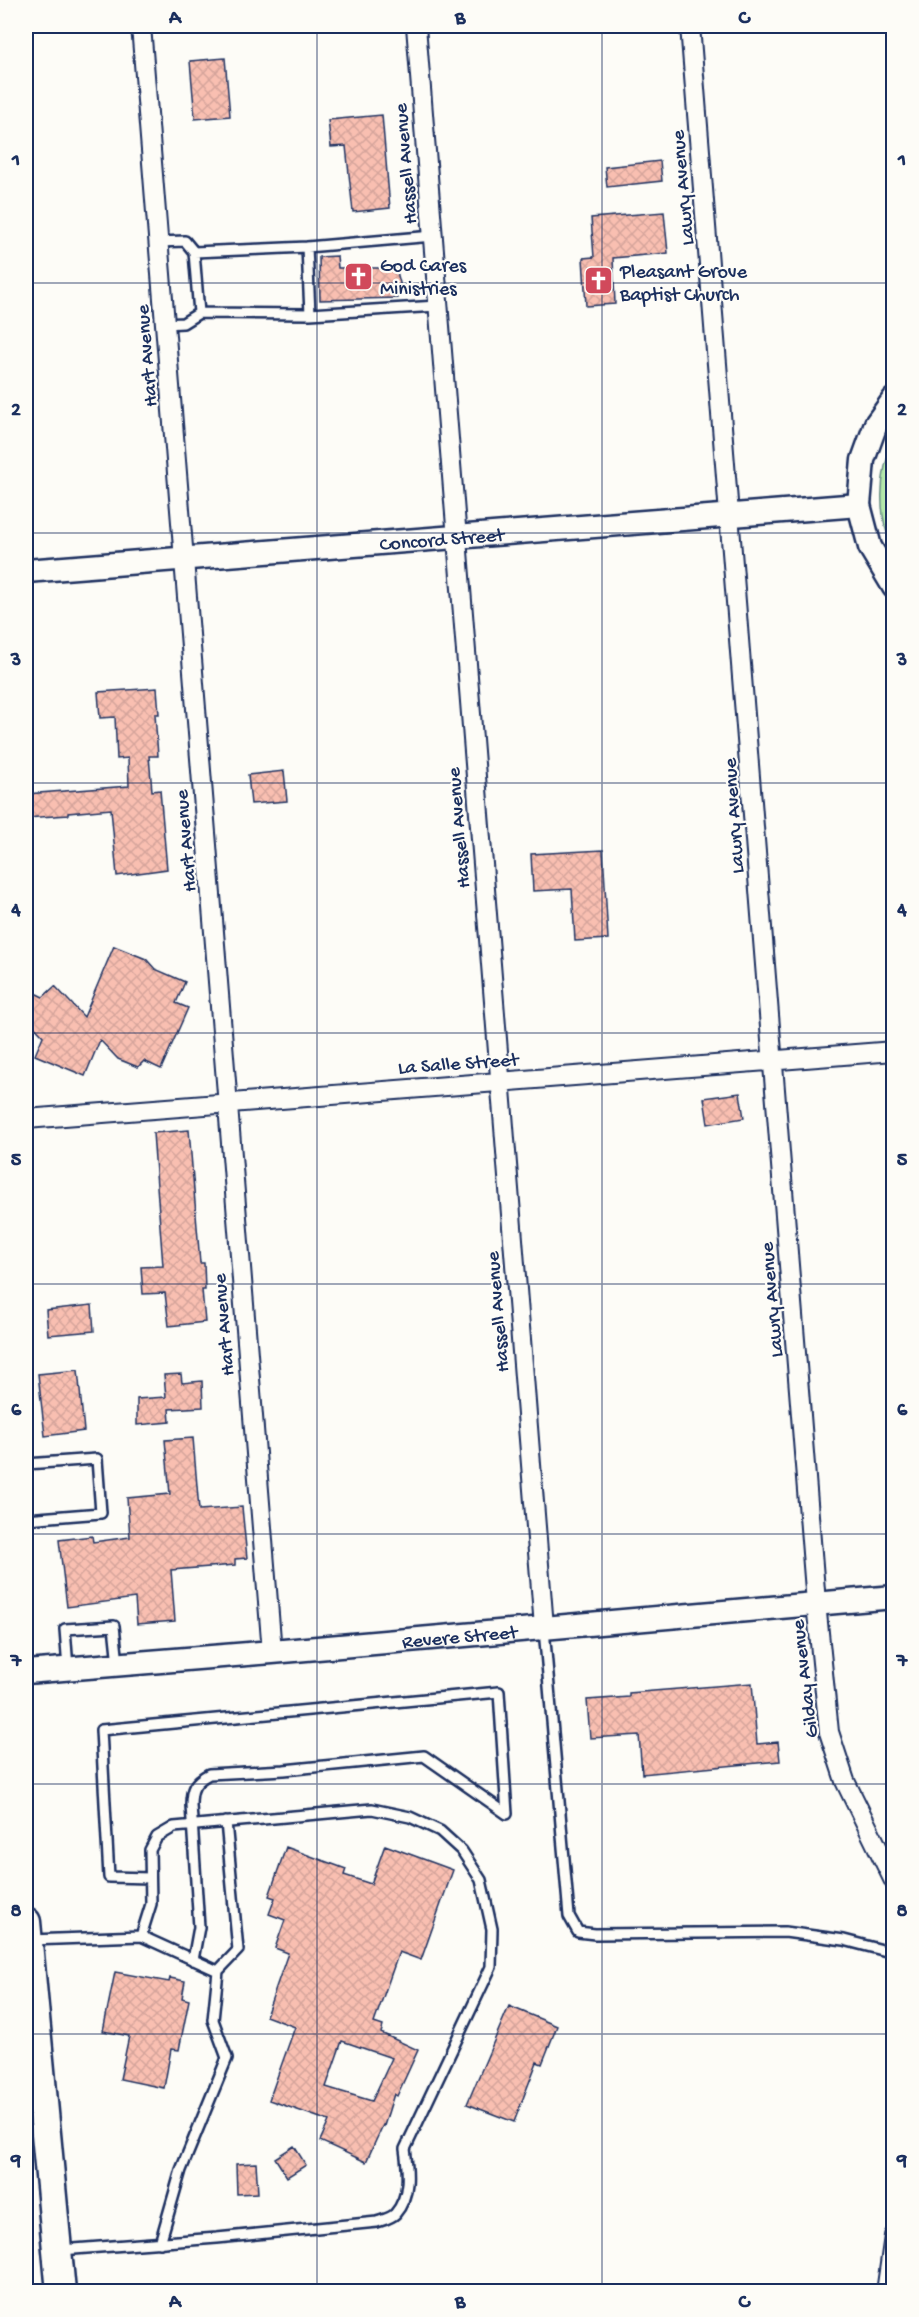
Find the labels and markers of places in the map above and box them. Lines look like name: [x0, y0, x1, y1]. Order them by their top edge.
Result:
place label: God Cares Ministries: [380, 256, 467, 302]
church icon: God Cares Ministries: [343, 260, 375, 292]
place label: Pleasant Grove Baptist Church: [619, 262, 748, 308]
church icon: Pleasant Grove Baptist Church: [583, 265, 615, 297]

